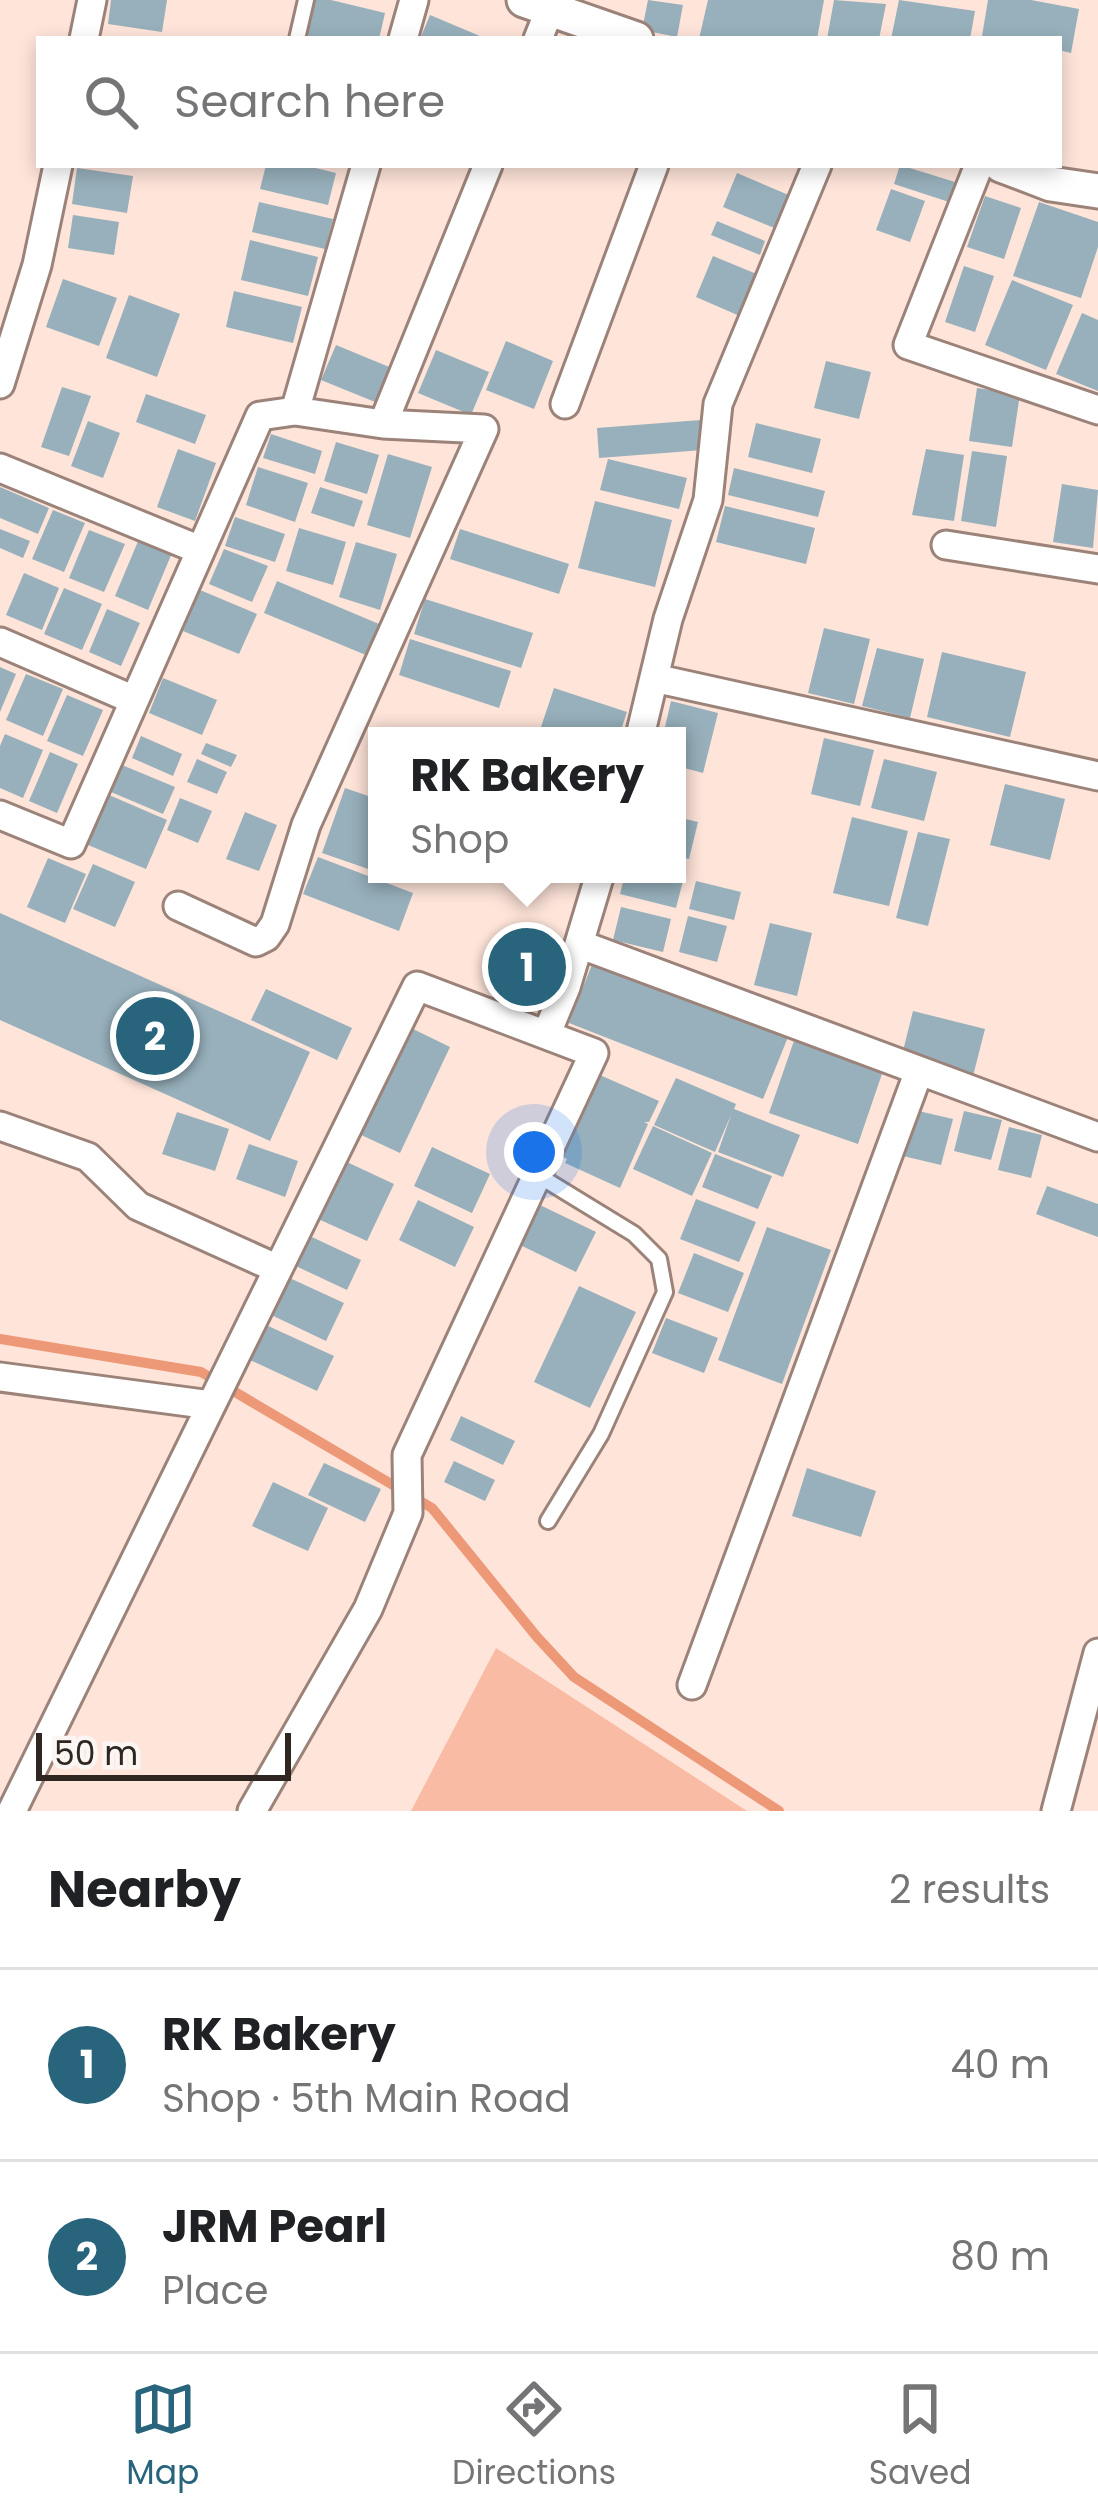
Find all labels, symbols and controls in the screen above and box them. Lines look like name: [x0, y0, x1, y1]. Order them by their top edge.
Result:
search box: [36, 36, 1062, 168]
icon: search: [78, 69, 144, 135]
text: Search here: [174, 70, 445, 133]
popup: [368, 727, 686, 883]
text: RK Bakery: [410, 744, 644, 807]
text: Shop: [410, 812, 509, 867]
pin: 1: [488, 922, 566, 1012]
pin: 2: [116, 991, 194, 1081]
your location: [504, 1122, 564, 1182]
scale bar: [36, 1727, 291, 1780]
text: 50 m: [54, 1730, 138, 1777]
text: Nearby: [48, 1853, 241, 1925]
text: 2 results: [889, 1862, 1050, 1917]
text: RK Bakery: [162, 2003, 396, 2066]
text: 1: [80, 2037, 94, 2092]
text: 40 m: [950, 2037, 1050, 2092]
text: Shop · 5th Main Road: [162, 2071, 571, 2126]
text: JRM Pearl: [162, 2195, 387, 2258]
text: 2: [76, 2229, 98, 2284]
text: 80 m: [950, 2229, 1050, 2284]
text: Place: [162, 2263, 268, 2318]
tab: Map: [126, 2376, 199, 2498]
tab: Directions: [452, 2376, 616, 2498]
tab: Saved: [869, 2376, 972, 2498]

